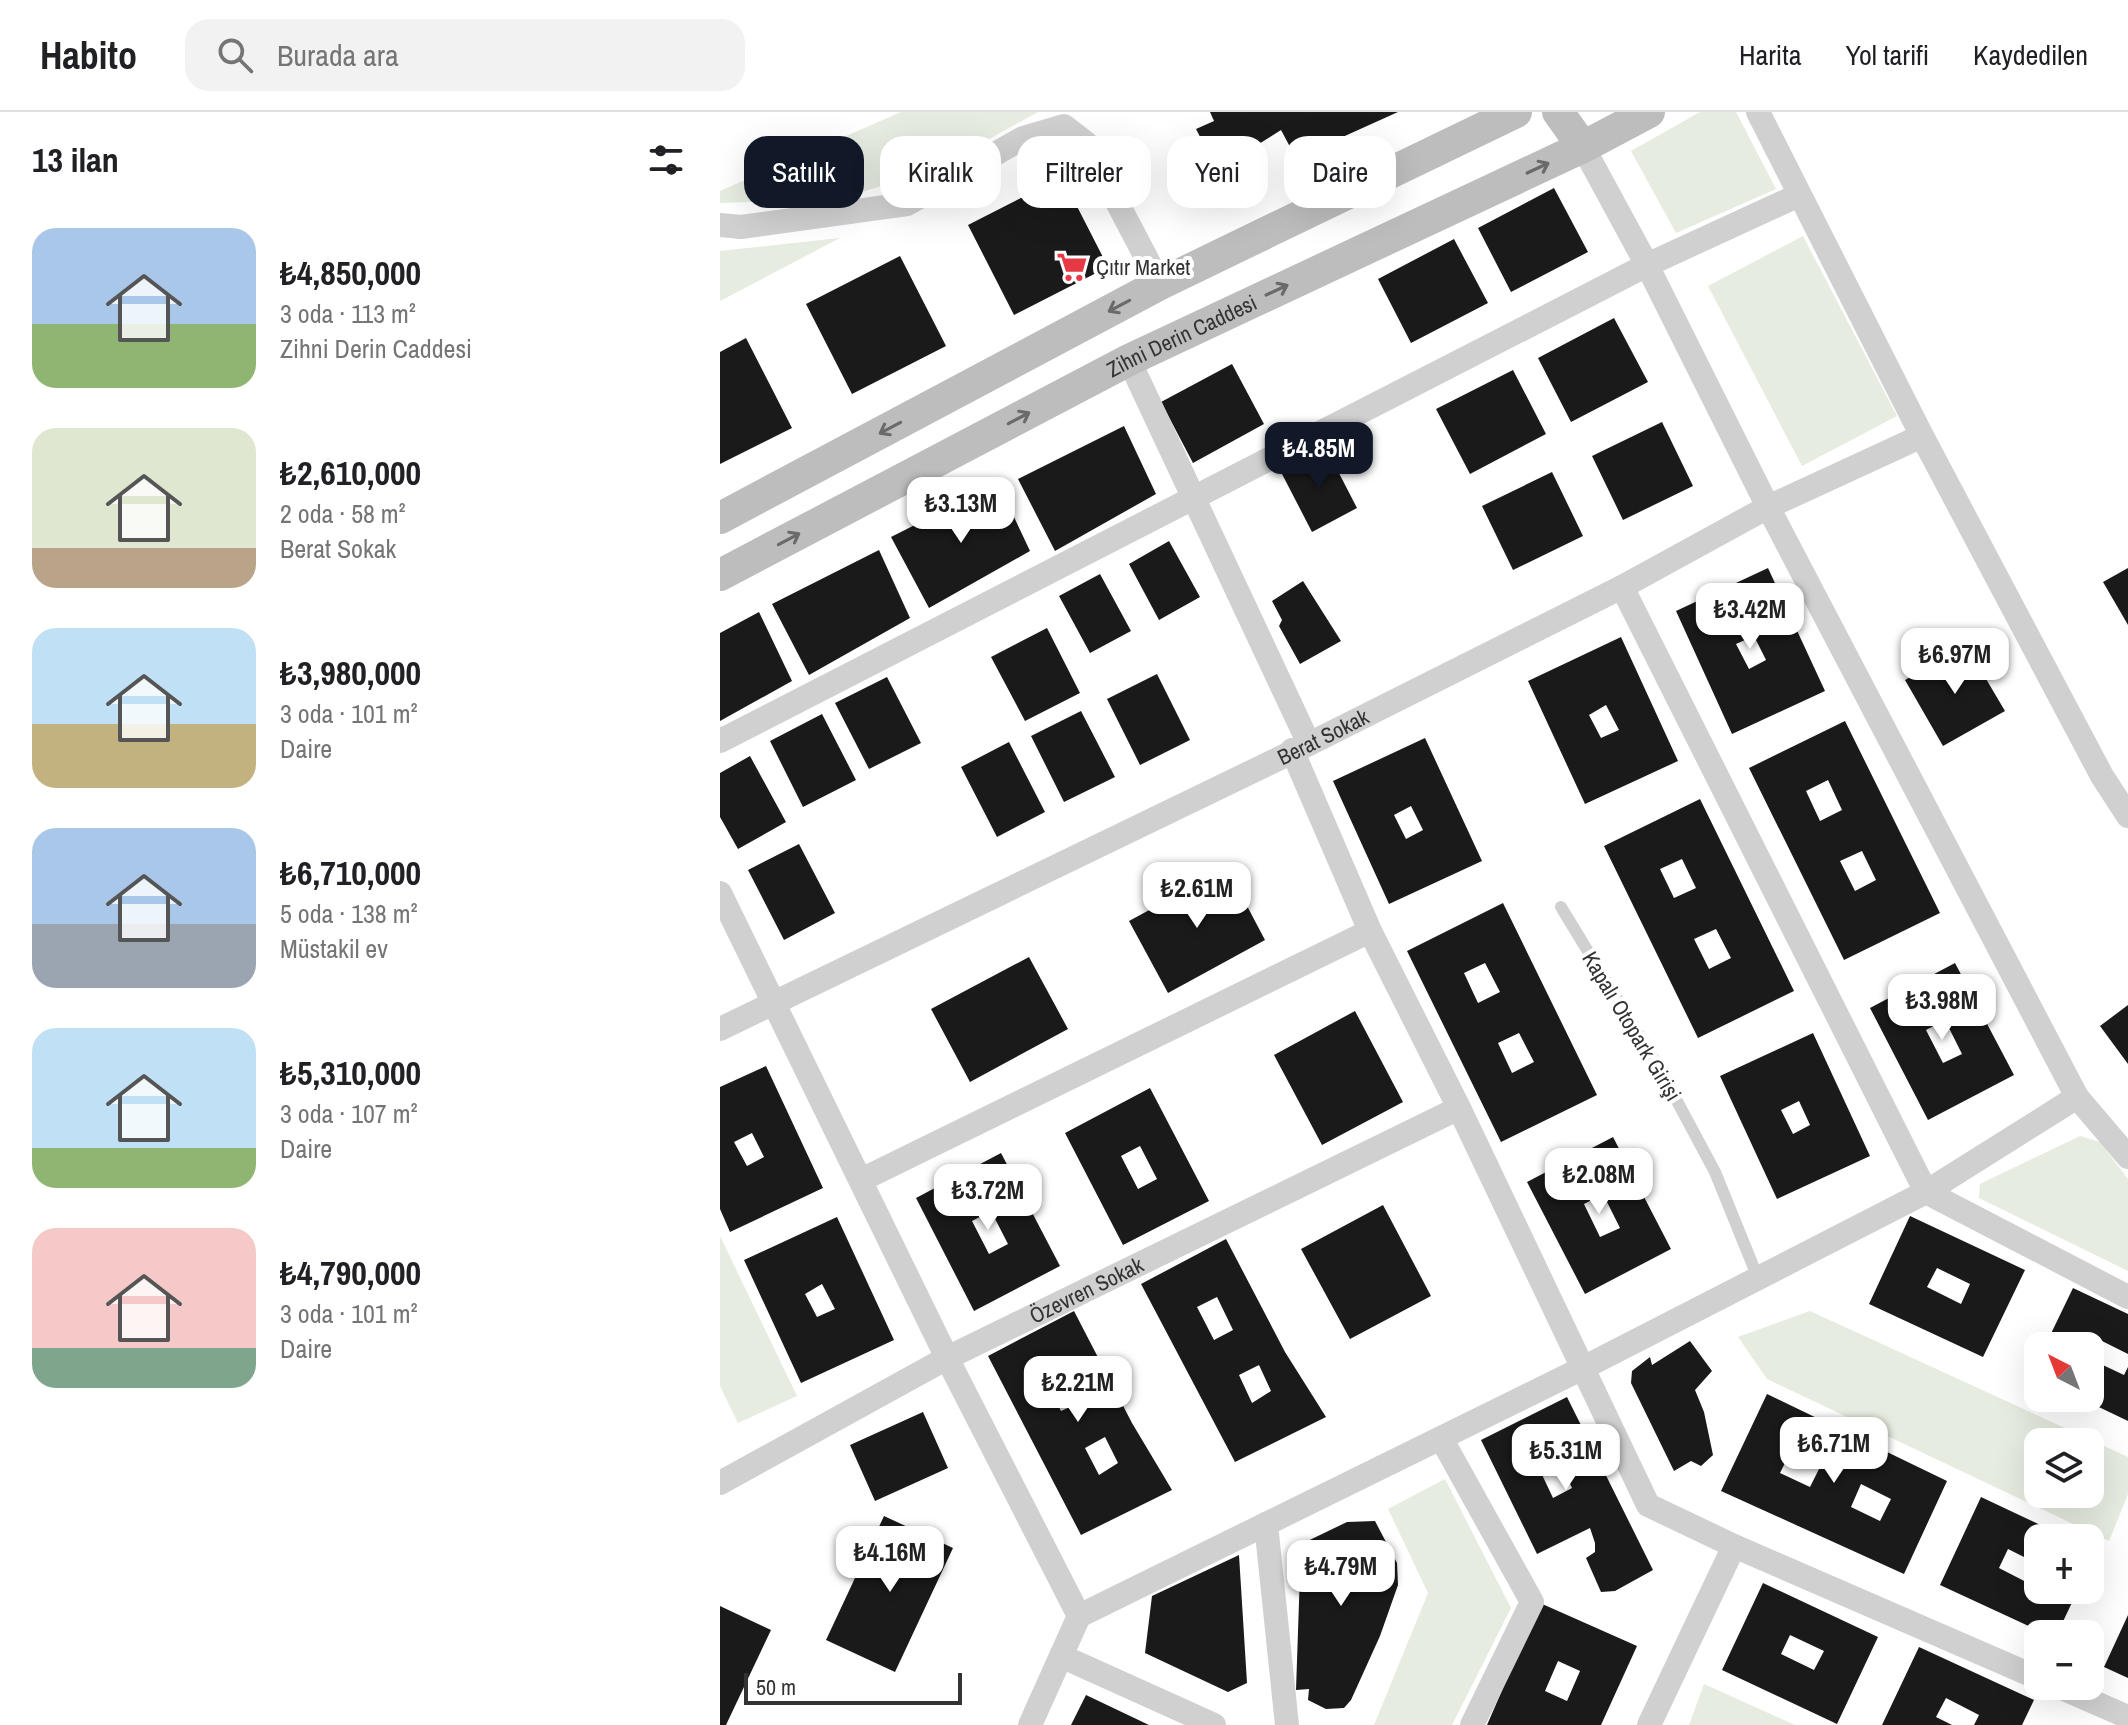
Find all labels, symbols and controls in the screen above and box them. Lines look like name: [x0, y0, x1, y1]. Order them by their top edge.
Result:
search box: [185, 19, 745, 91]
text: Habito: [40, 30, 137, 81]
icon: search: [213, 33, 257, 77]
text: Burada ara: [277, 35, 399, 75]
text: Harita: [1739, 36, 1801, 74]
text: Yol tarifi: [1845, 36, 1929, 74]
text: Kaydedilen: [1973, 36, 2088, 74]
chip: Satılık: [744, 136, 864, 208]
chip: Kiralık: [880, 136, 1001, 208]
chip: Filtreler: [1017, 136, 1151, 208]
chip: Yeni: [1167, 136, 1268, 208]
chip: Daire: [1284, 136, 1396, 208]
text: 13 ilan: [32, 137, 119, 183]
icon: filters: [644, 138, 688, 182]
one-way arrow: [1526, 160, 1550, 175]
text: ₺4,850,000: [280, 250, 421, 296]
supermarket icon: Çıtır Market: [1055, 250, 1089, 284]
place label: Çıtır Market: [1096, 252, 1190, 282]
icon: home: [96, 260, 192, 356]
one-way arrow: [1265, 282, 1289, 297]
street label: Zihni Derin Caddesi: [1101, 287, 1261, 384]
text: 3 oda · 113 m²: [280, 296, 416, 331]
one-way arrow: [1108, 298, 1131, 314]
text: Zihni Derin Caddesi: [280, 331, 472, 366]
one-way arrow: [1007, 409, 1031, 425]
one-way arrow: [878, 421, 902, 436]
pin: ₺4.85M: [1254, 422, 1384, 490]
text: ₺4.85M: [1283, 430, 1355, 465]
text: ₺2,610,000: [280, 450, 421, 496]
icon: home: [96, 460, 192, 556]
pin: ₺3.13M: [896, 477, 1026, 545]
text: ₺3.13M: [925, 485, 997, 520]
text: 2 oda · 58 m²: [280, 496, 406, 531]
text: Berat Sokak: [280, 531, 396, 566]
one-way arrow: [777, 531, 800, 547]
pin: ₺3.42M: [1685, 583, 1815, 651]
text: ₺3.42M: [1714, 591, 1786, 626]
pin: ₺6.97M: [1890, 628, 2020, 696]
text: ₺6.97M: [1919, 636, 1991, 671]
text: ₺3,980,000: [280, 650, 421, 696]
icon: home: [96, 660, 192, 756]
text: 3 oda · 101 m²: [280, 696, 418, 731]
street label: Berat Sokak: [1272, 701, 1375, 772]
text: Daire: [280, 731, 332, 766]
text: ₺6,710,000: [280, 850, 421, 896]
icon: home: [96, 860, 192, 956]
pin: ₺2.61M: [1132, 862, 1262, 930]
text: ₺2.61M: [1161, 870, 1233, 905]
text: 5 oda · 138 m²: [280, 896, 418, 931]
text: Müstakil ev: [280, 931, 388, 966]
street label: Kapalı Otopark Girişi: [1576, 946, 1688, 1106]
pin: ₺3.98M: [1877, 974, 2007, 1042]
text: ₺3.98M: [1906, 982, 1978, 1017]
text: ₺5,310,000: [280, 1050, 421, 1096]
icon: home: [96, 1060, 192, 1156]
text: 3 oda · 107 m²: [280, 1096, 418, 1131]
text: Daire: [280, 1131, 332, 1166]
pin: ₺2.08M: [1534, 1148, 1664, 1216]
text: ₺2.08M: [1563, 1156, 1635, 1191]
pin: ₺3.72M: [923, 1164, 1053, 1232]
text: ₺3.72M: [952, 1172, 1024, 1207]
street label: Özevren Sokak: [1024, 1249, 1149, 1331]
text: ₺4,790,000: [280, 1250, 421, 1296]
icon: home: [96, 1260, 192, 1356]
text: 3 oda · 101 m²: [280, 1296, 418, 1331]
text: Daire: [280, 1331, 332, 1366]
north arrow: [2024, 1332, 2104, 1412]
map controls: [2024, 1332, 2104, 1700]
pin: ₺2.21M: [1013, 1356, 1143, 1424]
text: ₺2.21M: [1042, 1364, 1114, 1399]
pin: ₺6.71M: [1769, 1417, 1899, 1485]
pin: ₺5.31M: [1501, 1424, 1631, 1492]
text: ₺6.71M: [1798, 1425, 1870, 1460]
button: layers: [2024, 1428, 2104, 1508]
text: ₺5.31M: [1530, 1432, 1602, 1467]
button: +: [2024, 1524, 2104, 1604]
pin: ₺4.16M: [825, 1526, 955, 1594]
text: ₺4.16M: [854, 1534, 926, 1569]
pin: ₺4.79M: [1276, 1540, 1406, 1608]
text: ₺4.79M: [1305, 1548, 1377, 1583]
button: −: [2024, 1620, 2104, 1700]
scale bar: [744, 1669, 962, 1705]
text: 50 m: [756, 1672, 796, 1702]

